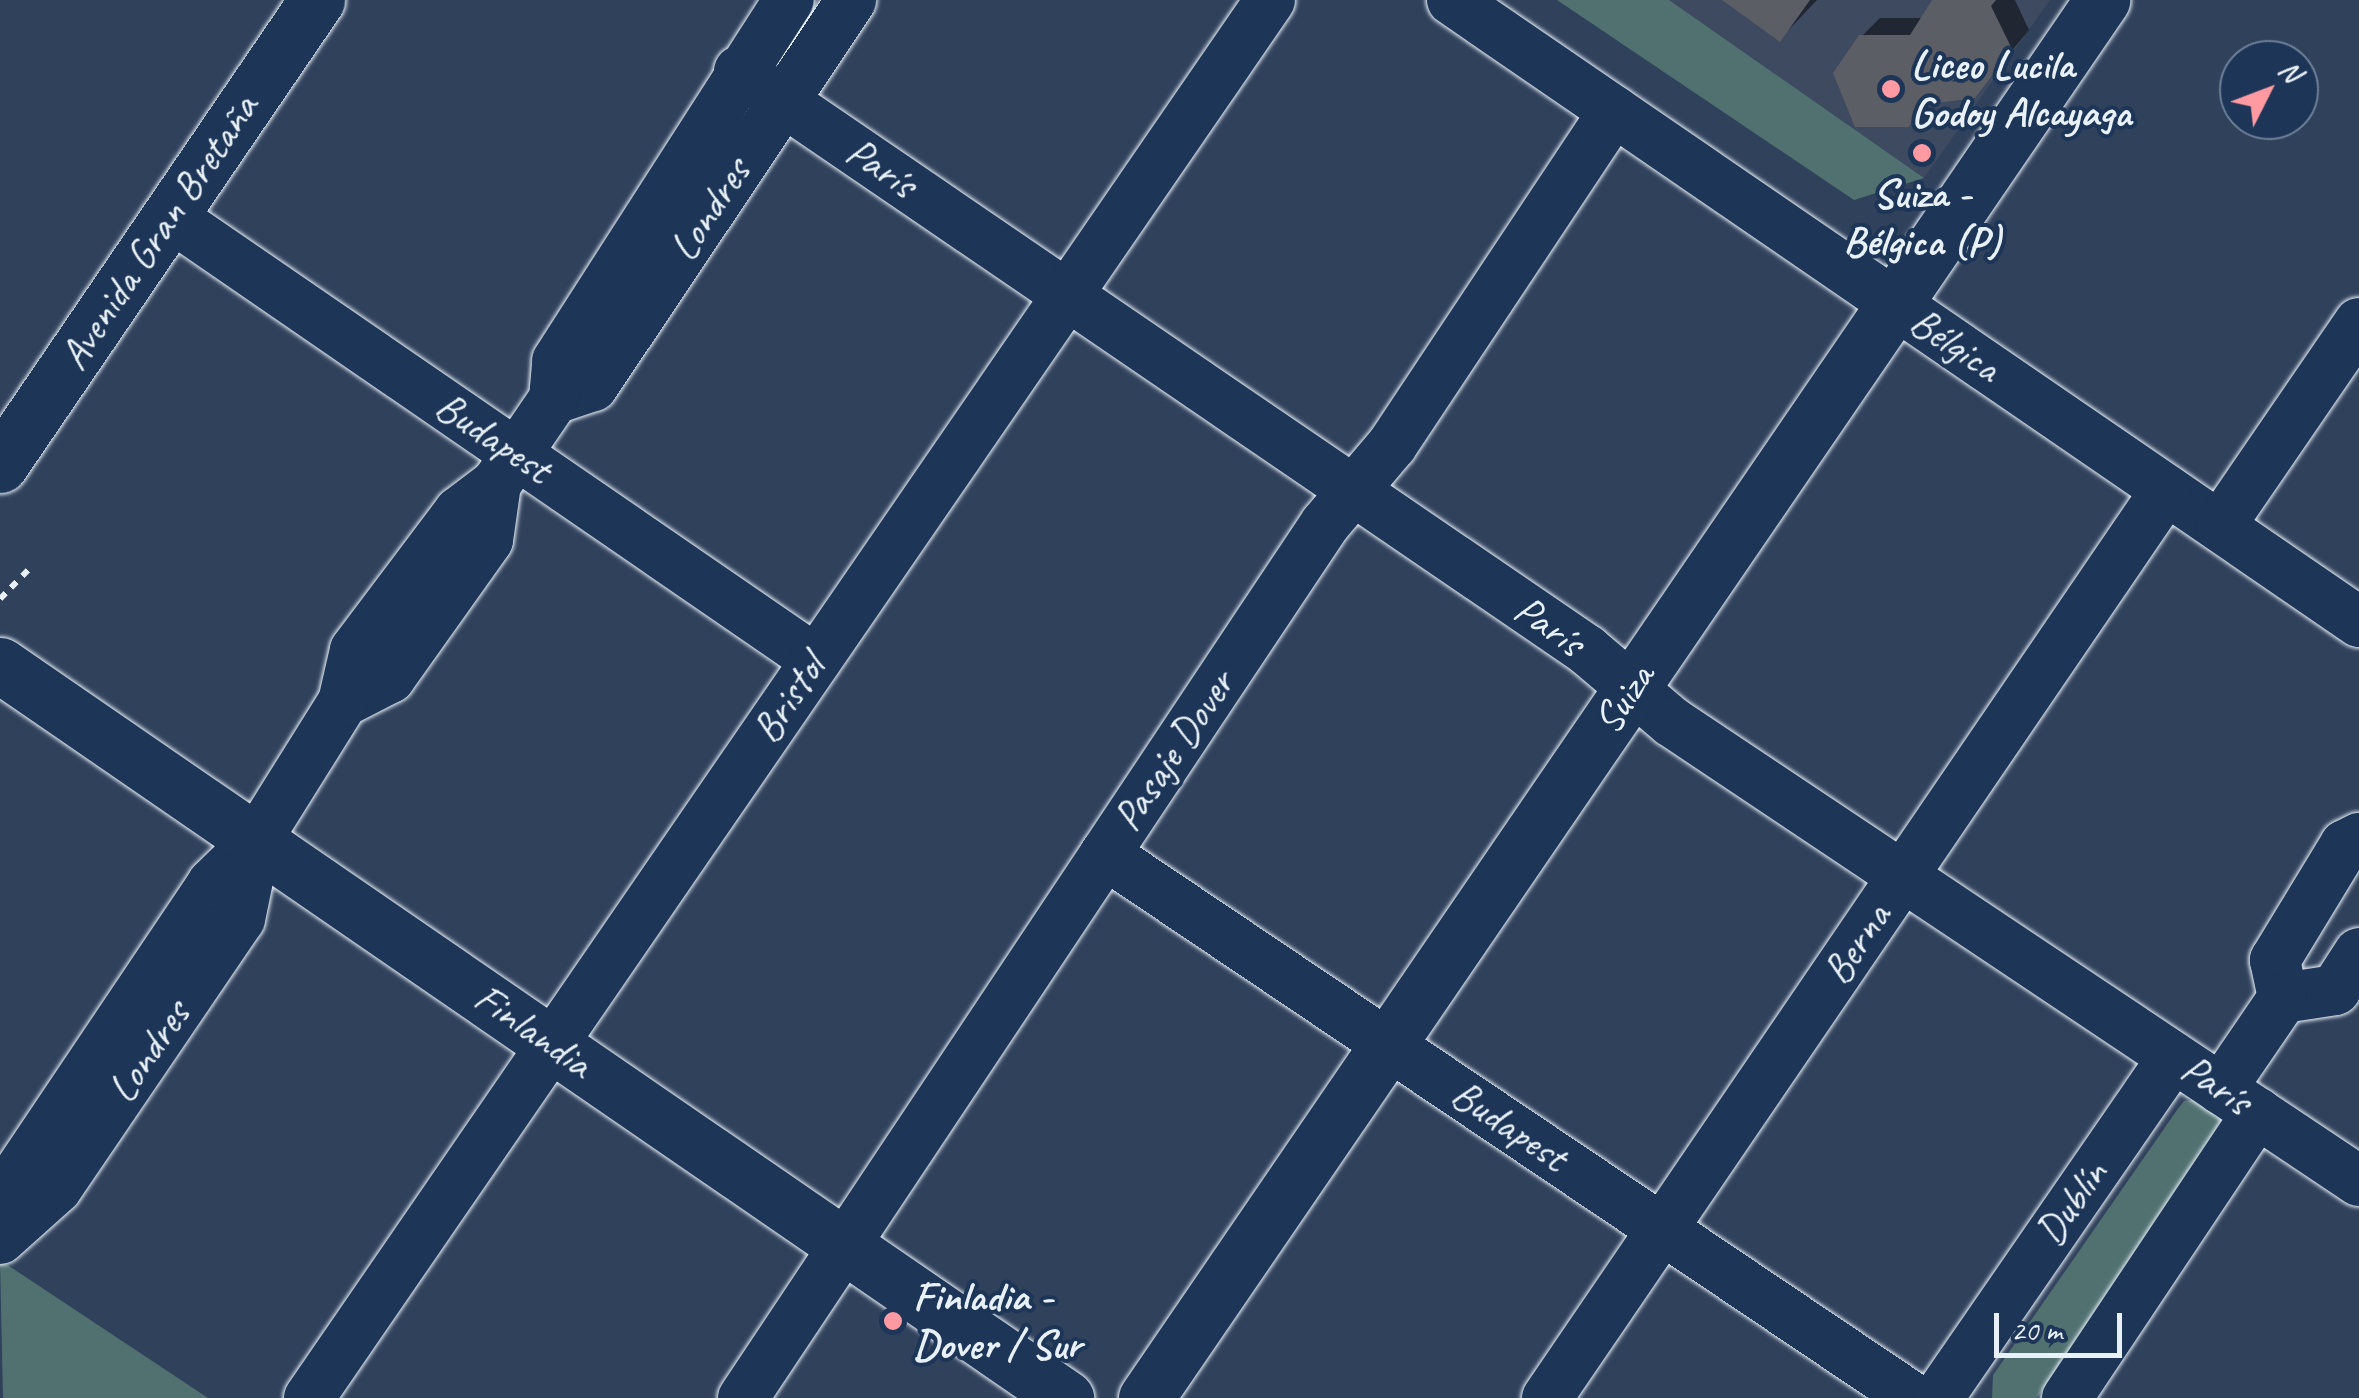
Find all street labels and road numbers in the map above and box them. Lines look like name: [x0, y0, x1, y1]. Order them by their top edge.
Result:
street label: Avenida Gran Bretaña: [49, 85, 269, 379]
street label: París: [836, 127, 926, 209]
street label: Londres: [659, 150, 761, 270]
street label: Bélgica: [1900, 297, 2010, 393]
street label: Budapest: [426, 381, 560, 495]
street label: París: [1504, 584, 1594, 668]
street label: Bristol: [741, 645, 837, 753]
street label: Suiza: [1583, 654, 1665, 744]
street label: Pasaje Dover: [1102, 661, 1246, 841]
street label: Berna: [1812, 894, 1902, 994]
street label: Finlandia: [465, 973, 601, 1089]
street label: Londres: [97, 992, 201, 1112]
street label: París: [2171, 1044, 2261, 1126]
street label: Budapest: [1442, 1069, 1576, 1183]
street label: Dublín: [2025, 1151, 2119, 1255]

